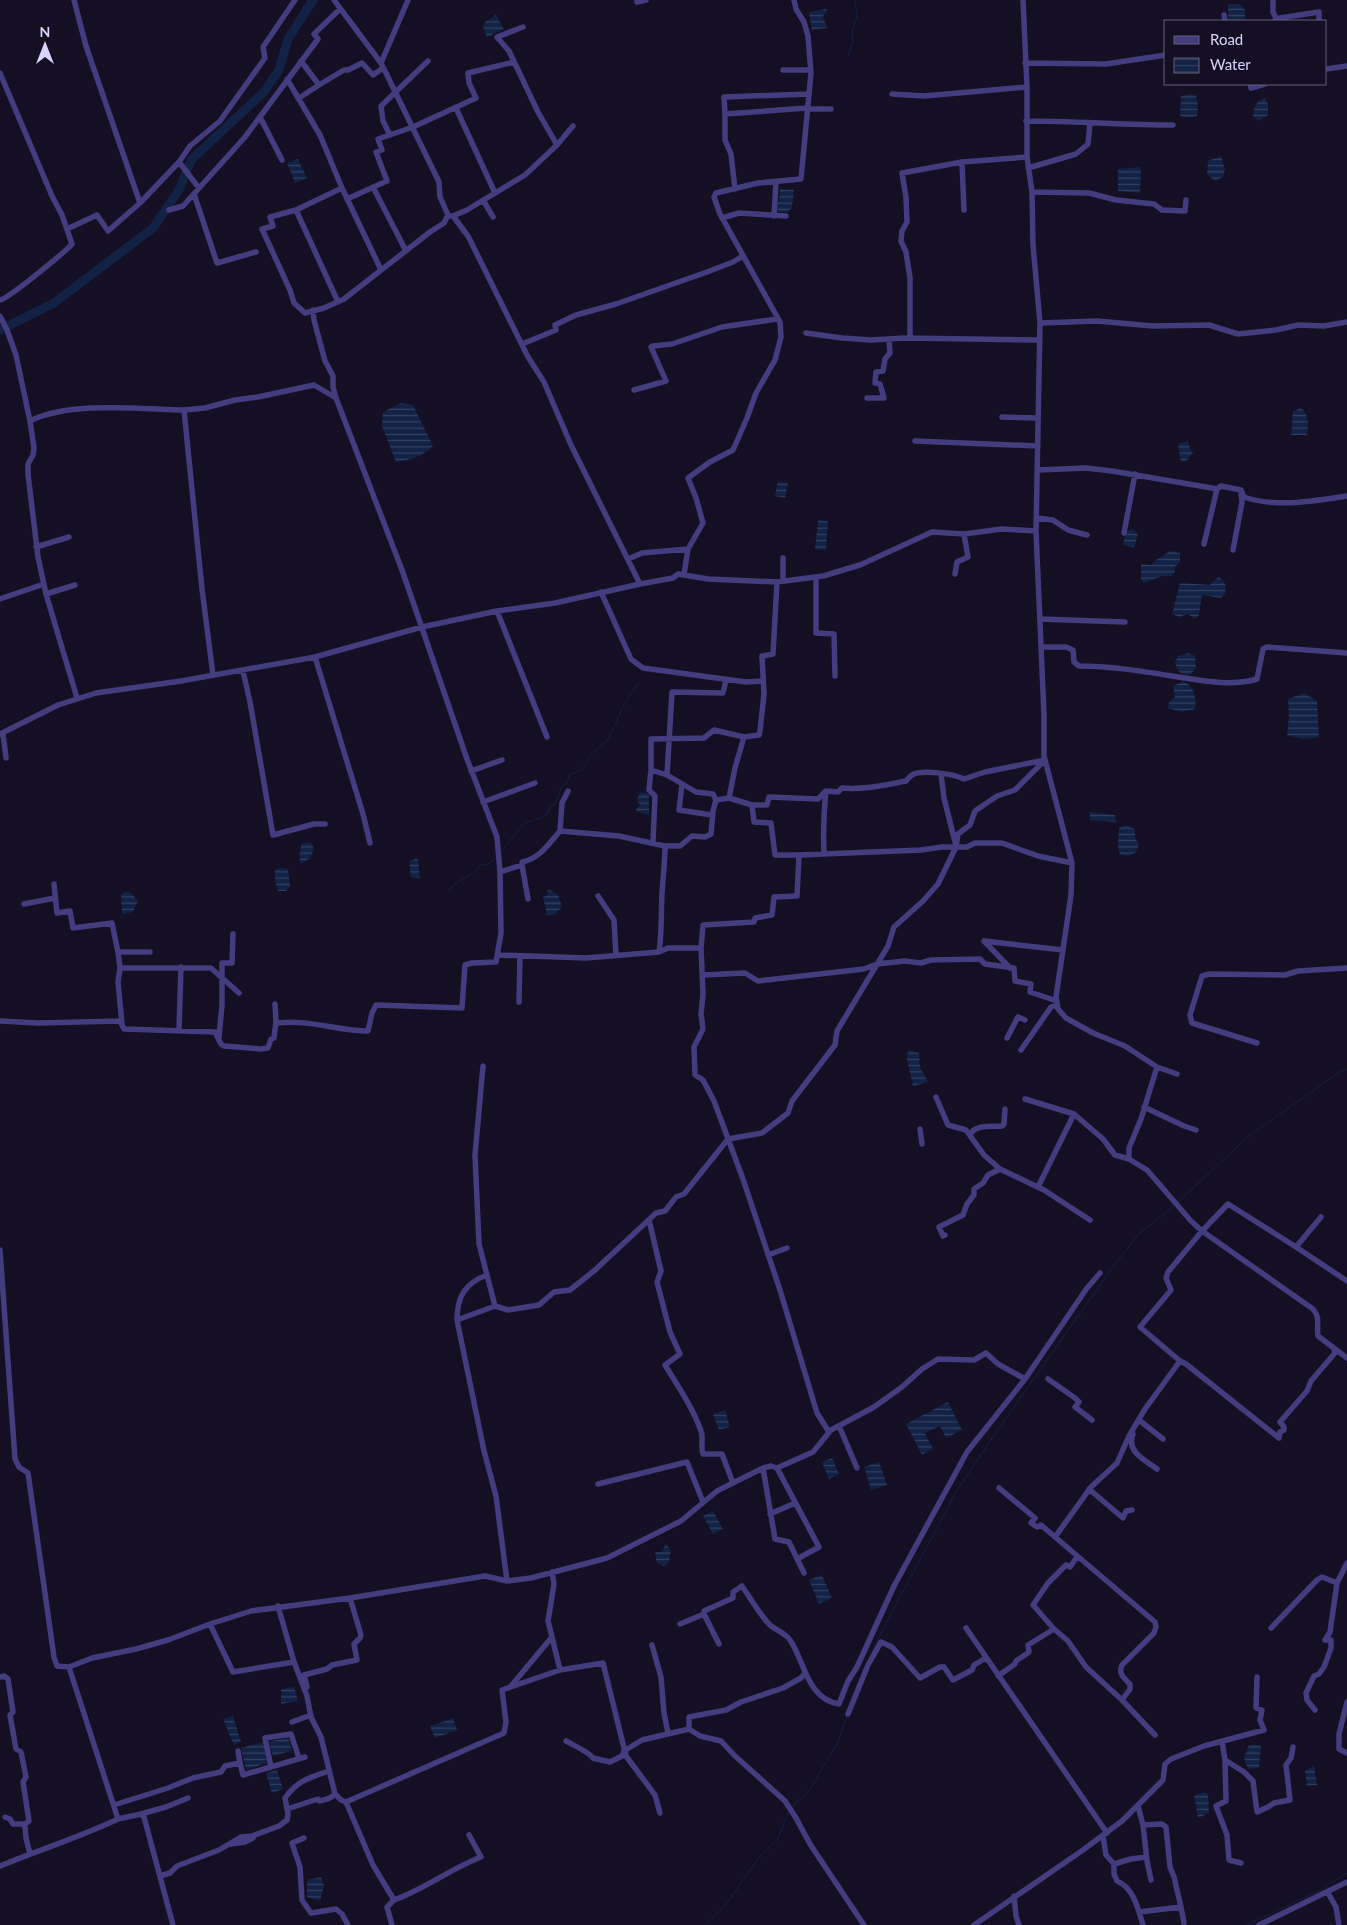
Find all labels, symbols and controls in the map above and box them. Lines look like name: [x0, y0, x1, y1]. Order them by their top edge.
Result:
north arrow: [20, 20, 70, 70]
legend: [1164, 20, 1327, 85]
text: N: [40, 23, 50, 40]
text: Road: [1210, 30, 1243, 48]
text: Water: [1210, 55, 1251, 73]

